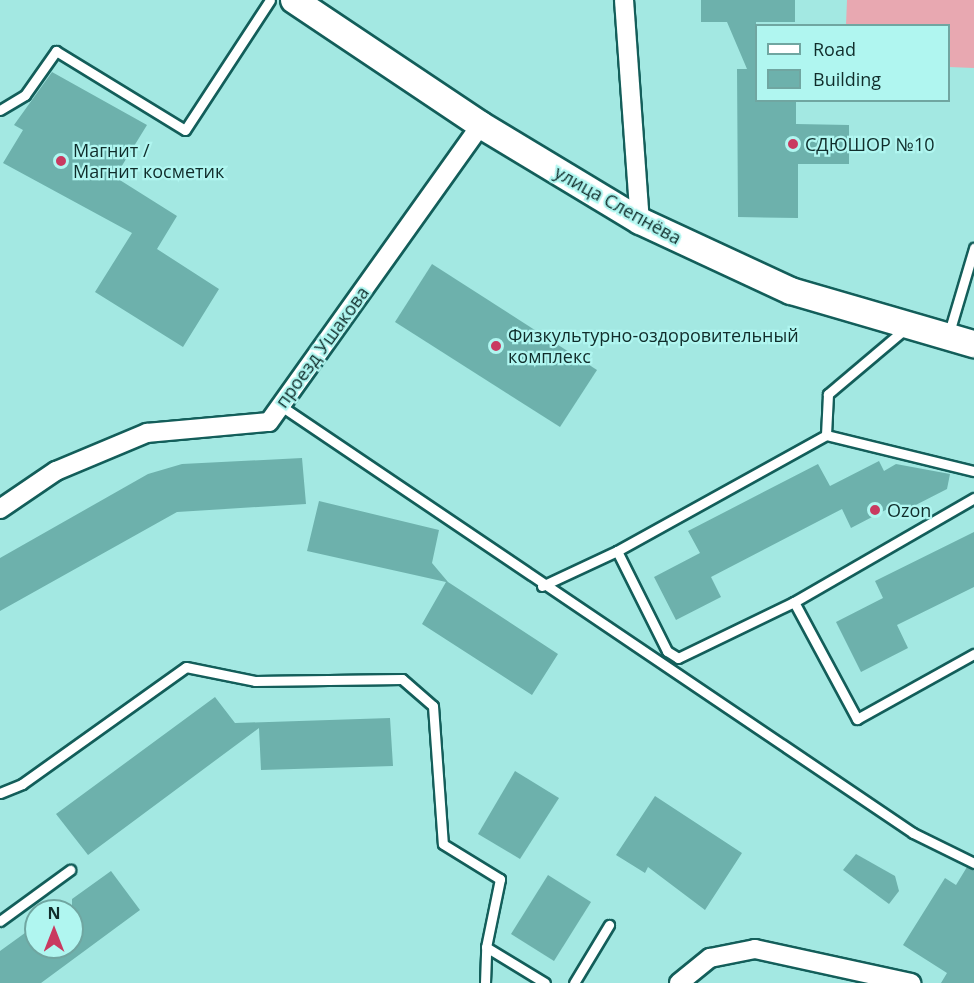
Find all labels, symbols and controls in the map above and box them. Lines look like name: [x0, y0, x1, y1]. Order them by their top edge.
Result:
legend: [755, 24, 950, 102]
text: Road: [813, 37, 856, 61]
text: Building: [813, 67, 881, 91]
place label: СДЮШОР №10: [805, 133, 935, 155]
marker: СДЮШОР №10: [786, 137, 800, 151]
place label: Магнит / Магнит косметик: [73, 140, 224, 182]
marker: Магнит / Магнит косметик: [54, 154, 68, 168]
street label: улица Слепнёва: [551, 161, 685, 249]
street label: проезд Ушакова: [271, 282, 373, 412]
place label: Физкультурно-оздоровительный комплекс: [508, 325, 799, 368]
marker: Физкультурно-оздоровительный комплекс: [489, 339, 503, 353]
place label: Ozon: [887, 499, 931, 521]
marker: Ozon: [868, 503, 882, 517]
north arrow: [24, 899, 84, 959]
text: N: [47, 902, 61, 924]

